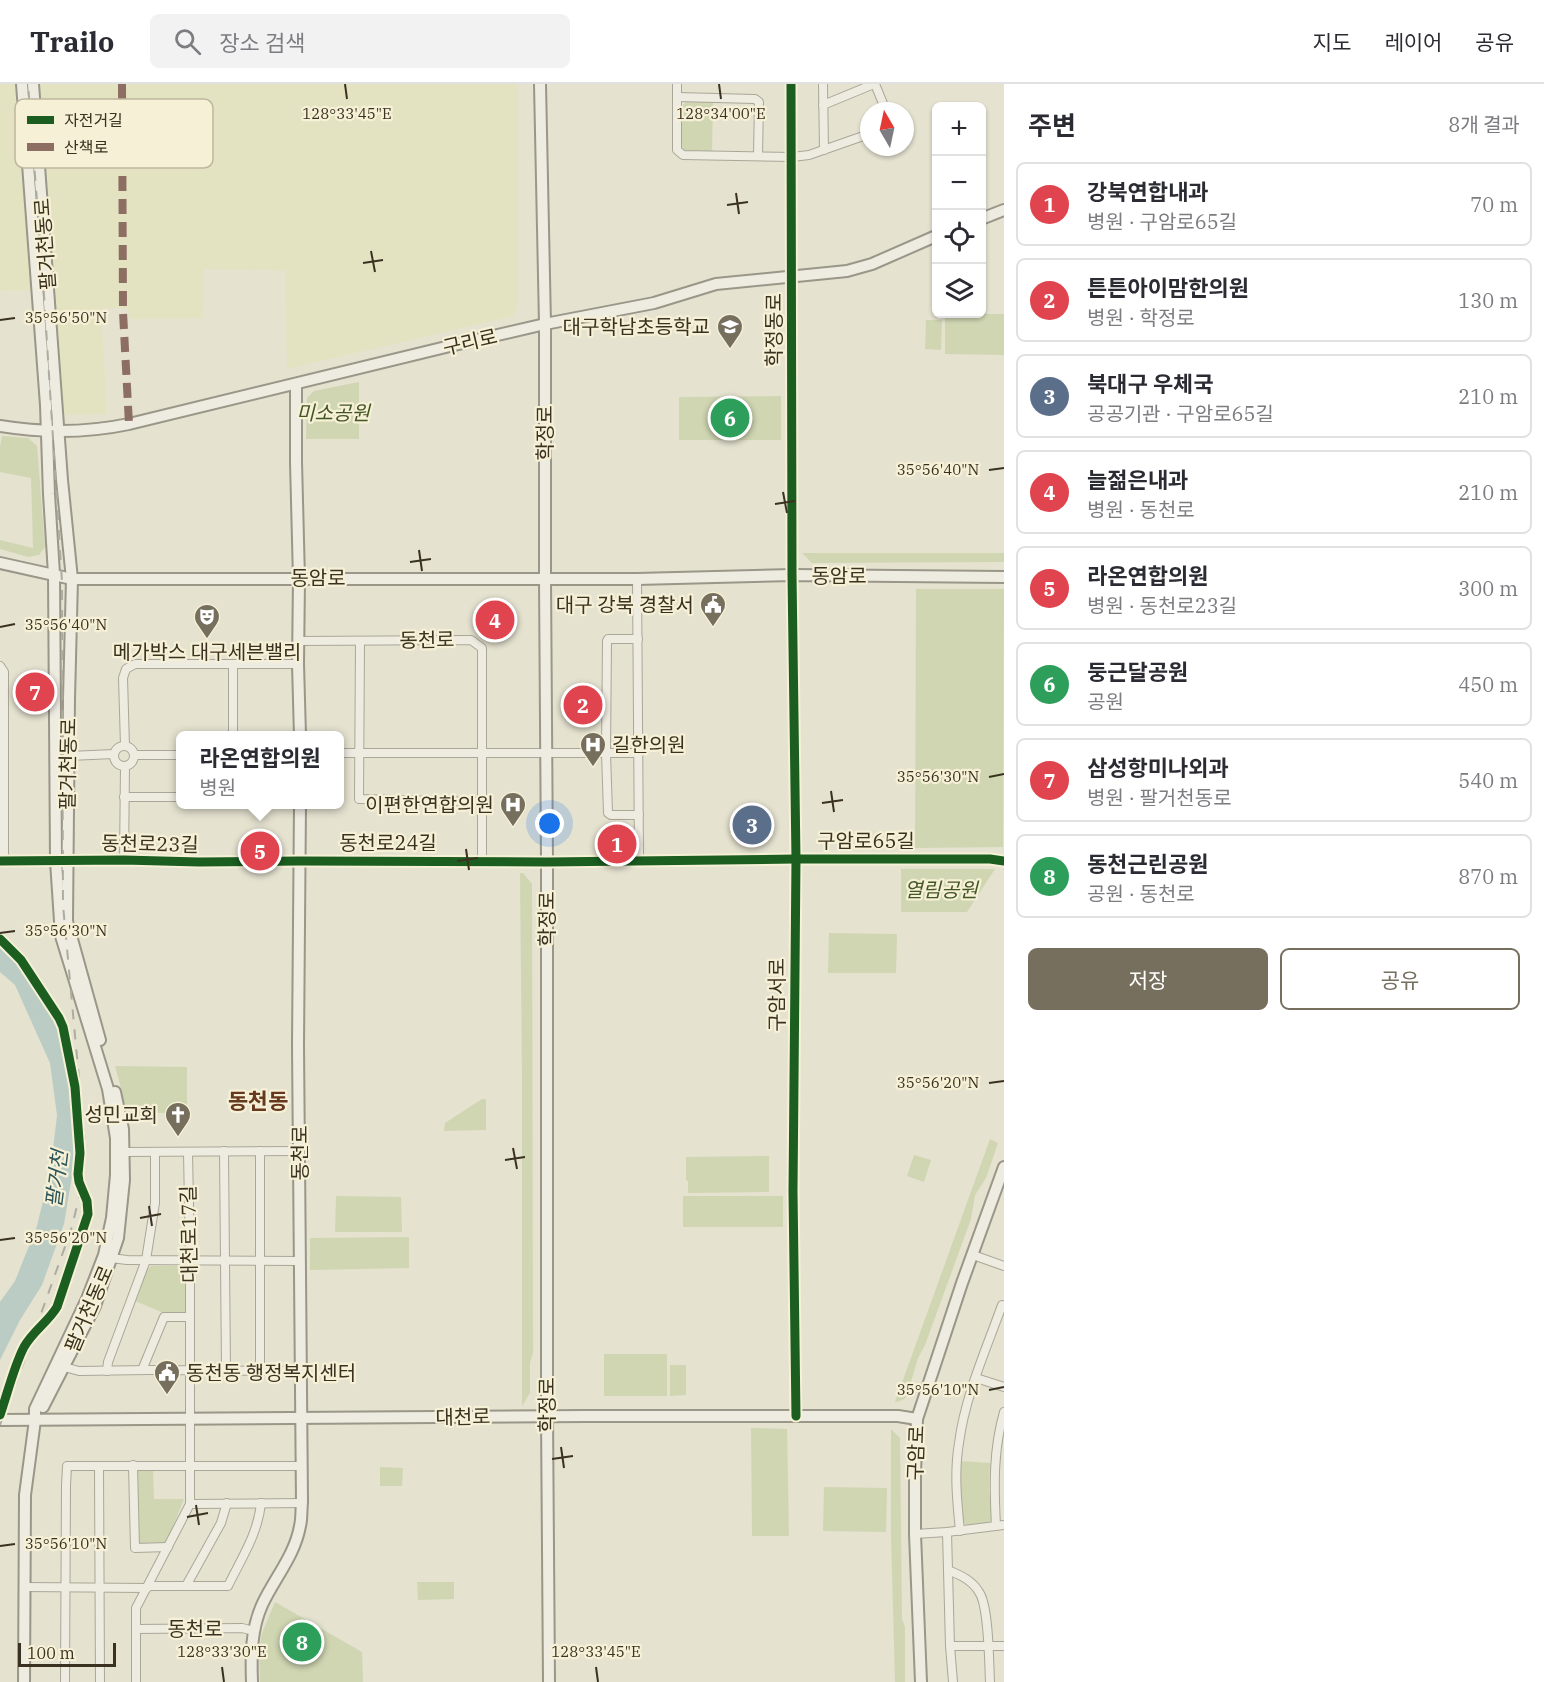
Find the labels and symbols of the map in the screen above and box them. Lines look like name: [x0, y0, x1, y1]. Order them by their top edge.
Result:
legend: [15, 99, 213, 168]
north arrow: [860, 102, 914, 156]
text: 128°33'45"E: [302, 104, 392, 123]
text: 128°34'00"E: [676, 104, 766, 123]
text: 자전거길: [64, 110, 123, 130]
text: 산책로: [64, 137, 108, 157]
street label: 팔거천동로: [28, 197, 61, 291]
street label: 학정동로: [760, 293, 787, 367]
text: 35°56'50"N: [25, 308, 107, 327]
school or university icon: 대구학남초등학교: [715, 312, 745, 350]
place label: 대구학남초등학교: [563, 313, 710, 340]
street label: 구리로: [440, 322, 500, 361]
pin: 6: [710, 396, 750, 440]
park label: 미소공원: [296, 399, 371, 426]
street label: 학정로: [531, 405, 558, 461]
text: 35°56'40"N: [897, 460, 979, 479]
street label: 동암로: [811, 562, 867, 589]
street label: 동암로: [290, 564, 346, 591]
public building icon: 대구 강북 경찰서: [698, 590, 728, 628]
place label: 대구 강북 경찰서: [556, 591, 694, 618]
pin: 4: [476, 598, 514, 642]
theatre icon: 메가박스 대구세븐밸리: [192, 602, 222, 640]
text: 35°56'40"N: [25, 615, 107, 634]
street label: 동천로: [399, 626, 455, 653]
place label: 메가박스 대구세븐밸리: [113, 638, 301, 665]
pin: 7: [15, 670, 54, 714]
pin: 2: [564, 682, 602, 728]
street label: 팔거천동로: [53, 718, 82, 810]
hospital icon: 길한의원: [578, 730, 608, 768]
place label: 길한의원: [612, 731, 686, 758]
text: 35°56'30"N: [897, 767, 979, 786]
hospital icon: 이편한연합의원: [498, 790, 528, 828]
place label: 이편한연합의원: [365, 791, 494, 818]
pin: 3: [732, 802, 771, 848]
your location: [535, 809, 564, 838]
pin: 1: [598, 822, 636, 867]
street label: 구암로65길: [817, 827, 915, 854]
pin: 5: [240, 828, 280, 873]
street label: 동천로23길: [101, 829, 199, 858]
street label: 동천로24길: [339, 829, 437, 856]
park label: 열림공원: [904, 876, 979, 903]
street label: 학정로: [533, 891, 560, 947]
text: 35°56'30"N: [25, 921, 107, 940]
street label: 구암서로: [763, 958, 790, 1032]
text: 35°56'20"N: [897, 1073, 979, 1092]
district label: 동천동: [228, 1086, 288, 1115]
church icon: 성민교회: [163, 1100, 193, 1138]
place label: 성민교회: [84, 1101, 158, 1128]
street label: 동천로: [286, 1125, 313, 1181]
water label: 팔거천: [39, 1146, 74, 1209]
street label: 대천로17길: [174, 1185, 203, 1283]
text: 35°56'20"N: [25, 1228, 107, 1247]
street label: 팔거천동로: [58, 1261, 119, 1356]
public building icon: 동천동 행정복지센터: [152, 1358, 182, 1396]
place label: 동천동 행정복지센터: [186, 1359, 356, 1386]
street label: 학정로: [533, 1377, 560, 1433]
text: 35°56'10"N: [897, 1380, 979, 1399]
street label: 대천로: [435, 1403, 491, 1430]
street label: 구암로: [901, 1425, 930, 1481]
text: 35°56'10"N: [25, 1534, 107, 1553]
street label: 동천로: [167, 1615, 223, 1642]
pin: 8: [282, 1620, 322, 1664]
scale bar: [18, 1640, 116, 1668]
text: 128°33'30"E: [177, 1642, 267, 1661]
text: 128°33'45"E: [551, 1642, 641, 1661]

